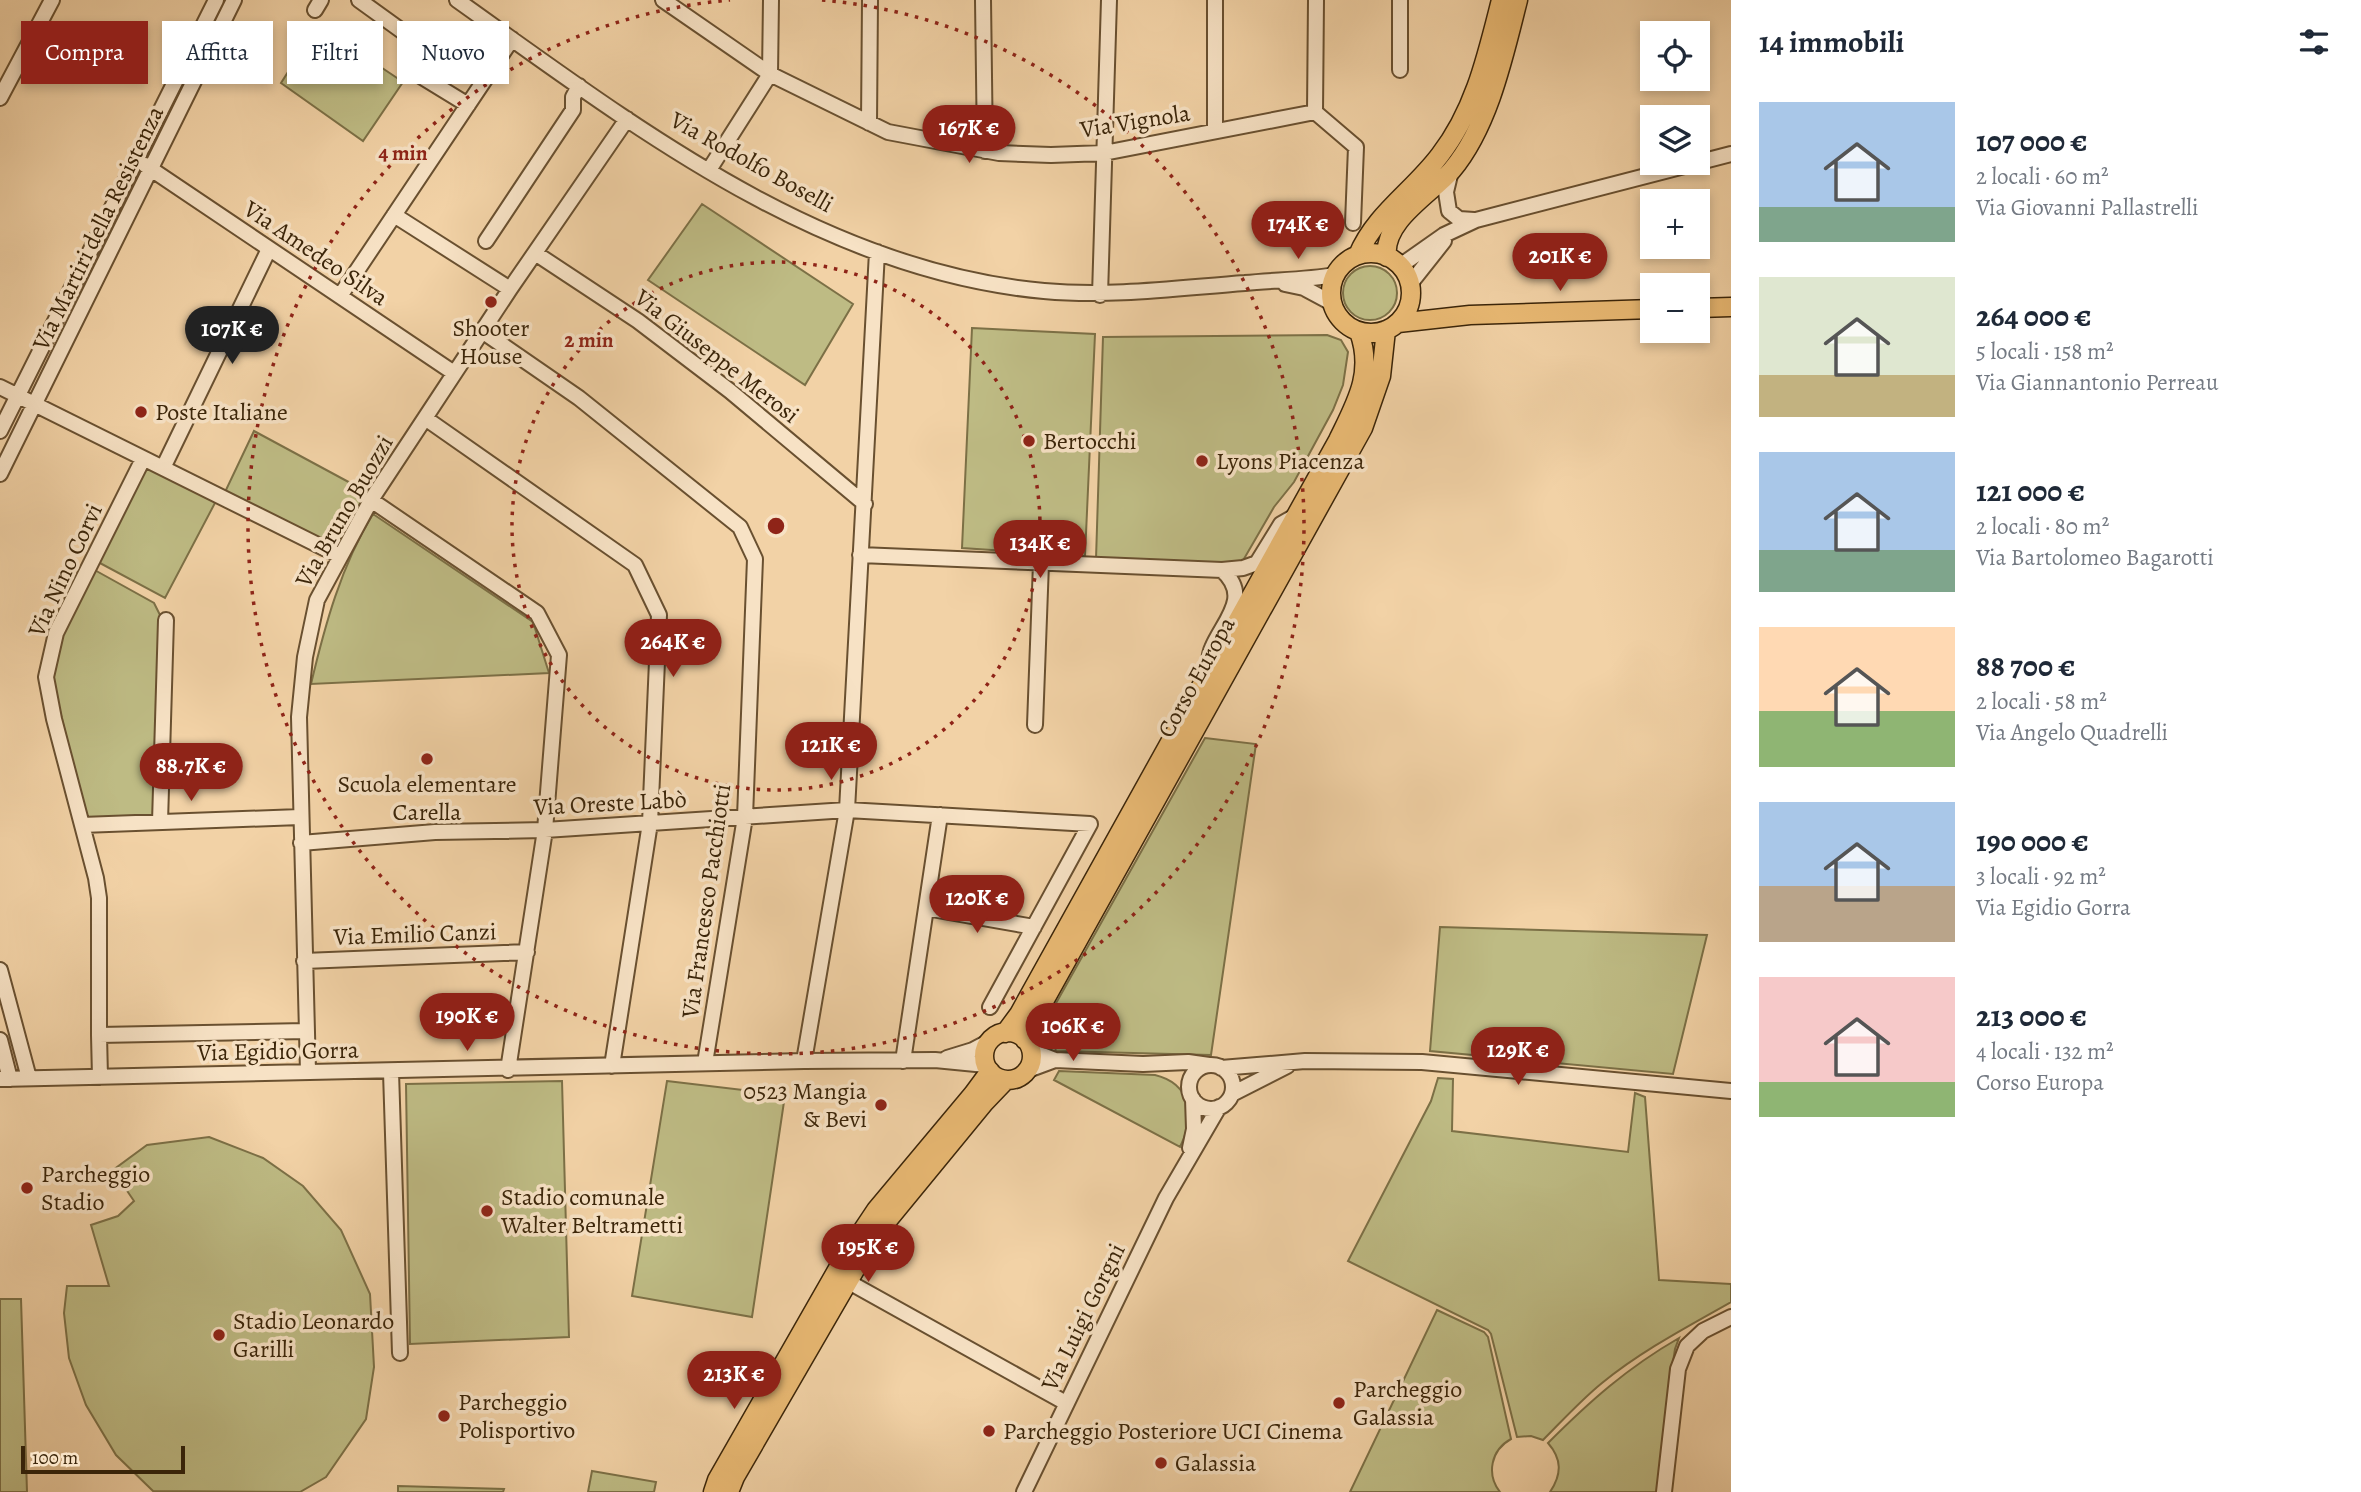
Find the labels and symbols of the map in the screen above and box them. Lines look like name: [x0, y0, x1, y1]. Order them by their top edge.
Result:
street label: Via Vignola: [1077, 96, 1193, 146]
street label: Via Martiri della Resistenza: [24, 100, 172, 357]
street label: Via Rodolfo Boselli: [664, 103, 839, 220]
pin: 167K €: [912, 106, 1026, 165]
text: 4 min: [378, 139, 428, 167]
street label: Via Amedeo Silva: [237, 192, 395, 314]
pin: 174K €: [1241, 202, 1355, 261]
pin: 201K €: [1503, 233, 1617, 293]
street label: Via Giuseppe Merosi: [627, 281, 806, 430]
marker: Shooter House: [483, 294, 499, 310]
pin: 107K €: [175, 306, 289, 366]
place label: Shooter House: [452, 312, 530, 372]
text: 2 min: [564, 326, 614, 354]
place label: Poste Italiane: [155, 396, 288, 428]
marker: Poste Italiane: [133, 404, 149, 420]
place label: Bertocchi: [1043, 425, 1136, 457]
street label: Via Bruno Buozzi: [287, 429, 401, 594]
marker: Bertocchi: [1021, 433, 1037, 449]
place label: Lyons Piacenza: [1216, 445, 1365, 477]
marker: Lyons Piacenza: [1194, 453, 1210, 469]
street label: Via Nino Corvi: [20, 498, 110, 643]
centre of rings: [764, 514, 788, 538]
pin: 134K €: [983, 520, 1097, 580]
street label: Corso Europa: [1150, 610, 1243, 743]
pin: 264K €: [616, 620, 730, 679]
pin: 121K €: [774, 722, 888, 782]
pin: 88.7K €: [126, 744, 256, 803]
marker: Scuola elementare Carella: [419, 751, 435, 767]
place label: Scuola elementare Carella: [337, 768, 517, 828]
street label: Via Francesco Pacchiotti: [674, 782, 738, 1021]
street label: Via Oreste Labò: [532, 783, 687, 823]
pin: 120K €: [920, 876, 1034, 935]
street label: Via Emilio Canzi: [332, 915, 497, 953]
pin: 190K €: [410, 993, 524, 1053]
pin: 106K €: [1016, 1004, 1130, 1063]
pin: 129K €: [1461, 1028, 1575, 1087]
street label: Via Egidio Gorra: [196, 1034, 360, 1068]
place label: 0523 Mangia & Bevi: [743, 1075, 868, 1135]
marker: 0523 Mangia & Bevi: [873, 1097, 889, 1113]
place label: Parcheggio Stadio: [41, 1158, 150, 1218]
marker: Parcheggio Stadio: [19, 1180, 35, 1196]
place label: Stadio comunale Walter Beltrametti: [500, 1181, 683, 1241]
marker: Stadio comunale Walter Beltrametti: [479, 1203, 495, 1219]
pin: 195K €: [811, 1224, 925, 1284]
street label: Via Luigi Gorgni: [1033, 1238, 1133, 1397]
place label: Stadio Leonardo Garilli: [233, 1305, 394, 1365]
marker: Stadio Leonardo Garilli: [211, 1327, 227, 1343]
pin: 213K €: [677, 1352, 791, 1411]
place label: Parcheggio Galassia: [1353, 1373, 1462, 1433]
place label: Parcheggio Polisportivo: [458, 1386, 575, 1446]
marker: Parcheggio Galassia: [1331, 1395, 1347, 1411]
marker: Parcheggio Polisportivo: [436, 1408, 452, 1424]
place label: Parcheggio Posteriore UCI Cinema: [1003, 1415, 1344, 1447]
marker: Parcheggio Posteriore UCI Cinema: [981, 1423, 997, 1439]
scale bar: [21, 1443, 186, 1475]
place label: Galassia: [1175, 1447, 1257, 1479]
marker: Galassia: [1153, 1455, 1169, 1471]

